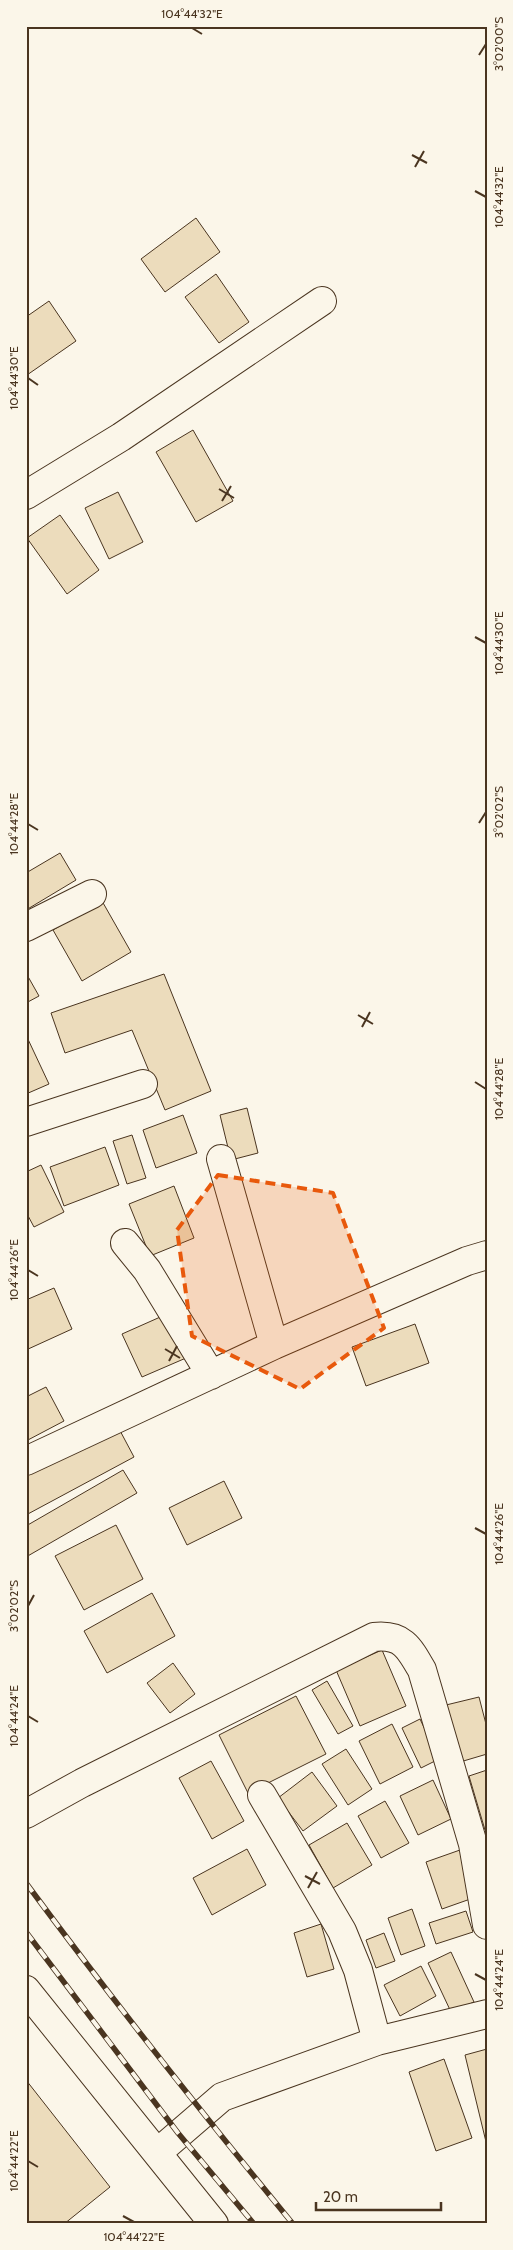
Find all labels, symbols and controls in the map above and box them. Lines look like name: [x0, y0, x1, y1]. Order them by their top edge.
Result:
text: 104°44'32"E: [161, 6, 223, 21]
text: 3°02'00"S: [491, 17, 506, 71]
text: 104°44'32"E: [491, 166, 506, 228]
text: 104°44'30"E: [6, 346, 21, 410]
text: 104°44'30"E: [491, 611, 506, 675]
text: 3°02'02"S: [491, 786, 506, 838]
text: 104°44'28"E: [6, 793, 21, 855]
text: 104°44'28"E: [491, 1058, 506, 1120]
text: 104°44'26"E: [6, 1239, 21, 1301]
text: 104°44'26"E: [491, 1503, 506, 1565]
text: 3°02'02"S: [6, 1580, 21, 1632]
text: 104°44'24"E: [6, 1685, 21, 1747]
text: 104°44'24"E: [491, 1949, 506, 2011]
text: 104°44'22"E: [6, 2130, 21, 2192]
scale bar: [316, 2180, 440, 2212]
text: 20 m: [323, 2188, 358, 2206]
text: 104°44'22"E: [103, 2229, 165, 2244]

